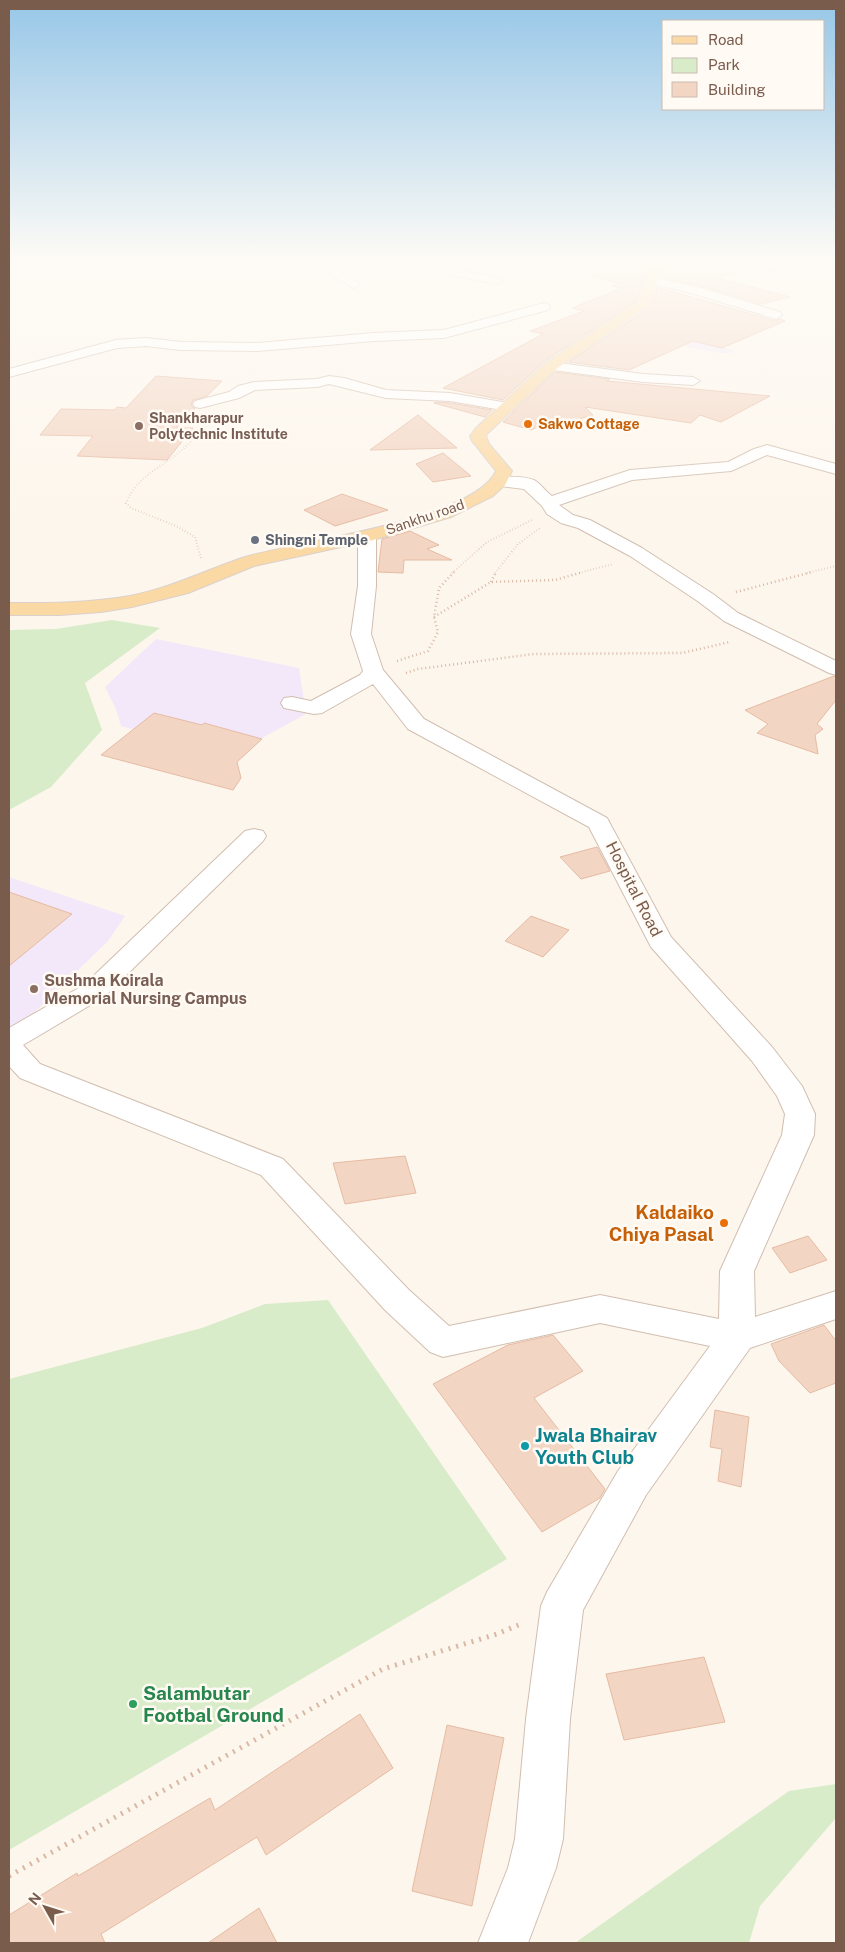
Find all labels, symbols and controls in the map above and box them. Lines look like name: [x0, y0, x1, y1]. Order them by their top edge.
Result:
legend: [662, 20, 825, 110]
text: Road: [708, 31, 744, 48]
text: Park: [708, 56, 740, 73]
text: Building: [708, 81, 766, 98]
place label: Shankharapur Polytechnic Institute: [149, 410, 288, 442]
place label: Sakwo Cottage: [538, 416, 640, 432]
marker: Sakwo Cottage: [522, 418, 534, 430]
marker: Shankharapur Polytechnic Institute: [133, 420, 145, 432]
street label: Sankhu road: [384, 496, 466, 538]
place label: Shingni Temple: [265, 532, 368, 548]
marker: Shingni Temple: [249, 534, 261, 546]
street label: Hospital Road: [602, 838, 666, 940]
place label: Sushma Koirala Memorial Nursing Campus: [44, 971, 247, 1008]
marker: Sushma Koirala Memorial Nursing Campus: [28, 983, 40, 995]
place label: Kaldaiko Chiya Pasal: [609, 1201, 714, 1245]
marker: Kaldaiko Chiya Pasal: [718, 1217, 730, 1229]
place label: Jwala Bhairav Youth Club: [535, 1424, 657, 1468]
marker: Jwala Bhairav Youth Club: [519, 1440, 531, 1452]
place label: Salambutar Footbal Ground: [143, 1682, 284, 1726]
marker: Salambutar Footbal Ground: [127, 1698, 139, 1710]
north arrow: [20, 1882, 70, 1932]
text: N: [25, 1890, 45, 1908]

